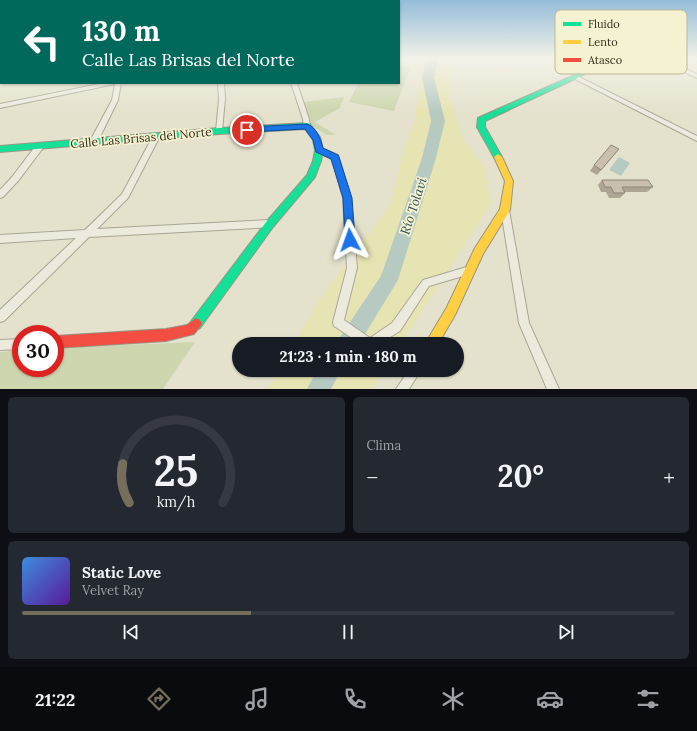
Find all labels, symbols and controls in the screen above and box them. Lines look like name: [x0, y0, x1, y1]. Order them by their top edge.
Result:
legend: [555, 10, 687, 74]
text: 130 m: [82, 13, 160, 49]
icon: left: [16, 16, 68, 68]
text: Fluido: [588, 17, 620, 31]
text: Lento: [588, 35, 618, 49]
text: Calle Las Brisas del Norte: [82, 48, 295, 71]
text: Atasco: [587, 53, 622, 67]
pin: [230, 113, 264, 147]
icon: arrive: [236, 119, 258, 141]
street label: Calle Las Brisas del Norte: [70, 124, 213, 151]
water label: Río Tolavi: [396, 175, 431, 237]
position arrow: [329, 219, 371, 261]
speed limit sign: 30: [12, 325, 64, 377]
text: 21:23 · 1 min · 180 m: [279, 347, 417, 366]
text: Clima: [367, 437, 401, 454]
text: 25: [154, 444, 199, 497]
text: 20°: [497, 457, 544, 495]
text: −: [367, 463, 378, 491]
text: +: [663, 463, 675, 491]
text: km/h: [157, 493, 196, 512]
text: Static Love: [82, 563, 161, 582]
text: Velvet Ray: [82, 582, 144, 599]
icon: previous: [120, 621, 142, 643]
icon: pause: [337, 621, 359, 643]
icon: next: [555, 621, 577, 643]
icon: directions: [145, 685, 173, 713]
icon: music: [243, 685, 271, 713]
icon: phone: [341, 685, 369, 713]
icon: climate: [439, 685, 467, 713]
icon: car: [536, 685, 564, 713]
icon: filters: [634, 685, 662, 713]
text: 21:22: [35, 688, 75, 711]

